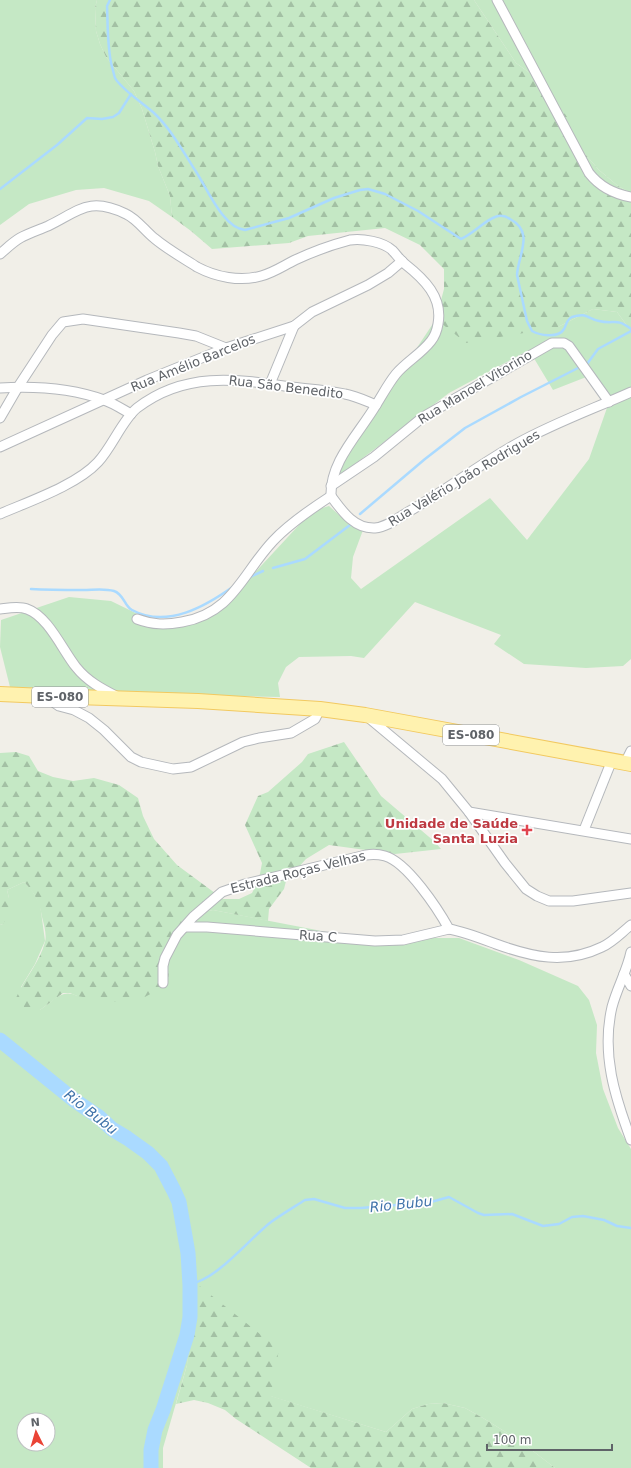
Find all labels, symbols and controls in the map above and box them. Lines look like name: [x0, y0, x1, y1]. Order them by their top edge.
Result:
street label: Rua Amélio Barcelos: [128, 331, 258, 395]
street label: Rua Manoel Vitorino: [415, 347, 535, 427]
street label: Rua São Benedito: [228, 373, 344, 401]
street label: Rua Valério João Rodrigues: [386, 427, 543, 529]
road number: ES-080: [32, 687, 88, 707]
road number: ES-080: [443, 725, 499, 745]
place label: Unidade de Saúde Santa Luzia: [385, 816, 518, 846]
marker: Unidade de Saúde Santa Luzia: [521, 824, 533, 836]
street label: Estrada Roças Velhas: [229, 848, 367, 896]
street label: Rua C: [299, 927, 337, 945]
water label: Rio Bubu: [61, 1086, 121, 1138]
water label: Rio Bubu: [369, 1193, 433, 1215]
north arrow: [16, 1412, 56, 1452]
text: N: [30, 1416, 40, 1429]
scale bar: [487, 1426, 612, 1452]
text: 100 m: [493, 1433, 531, 1447]

